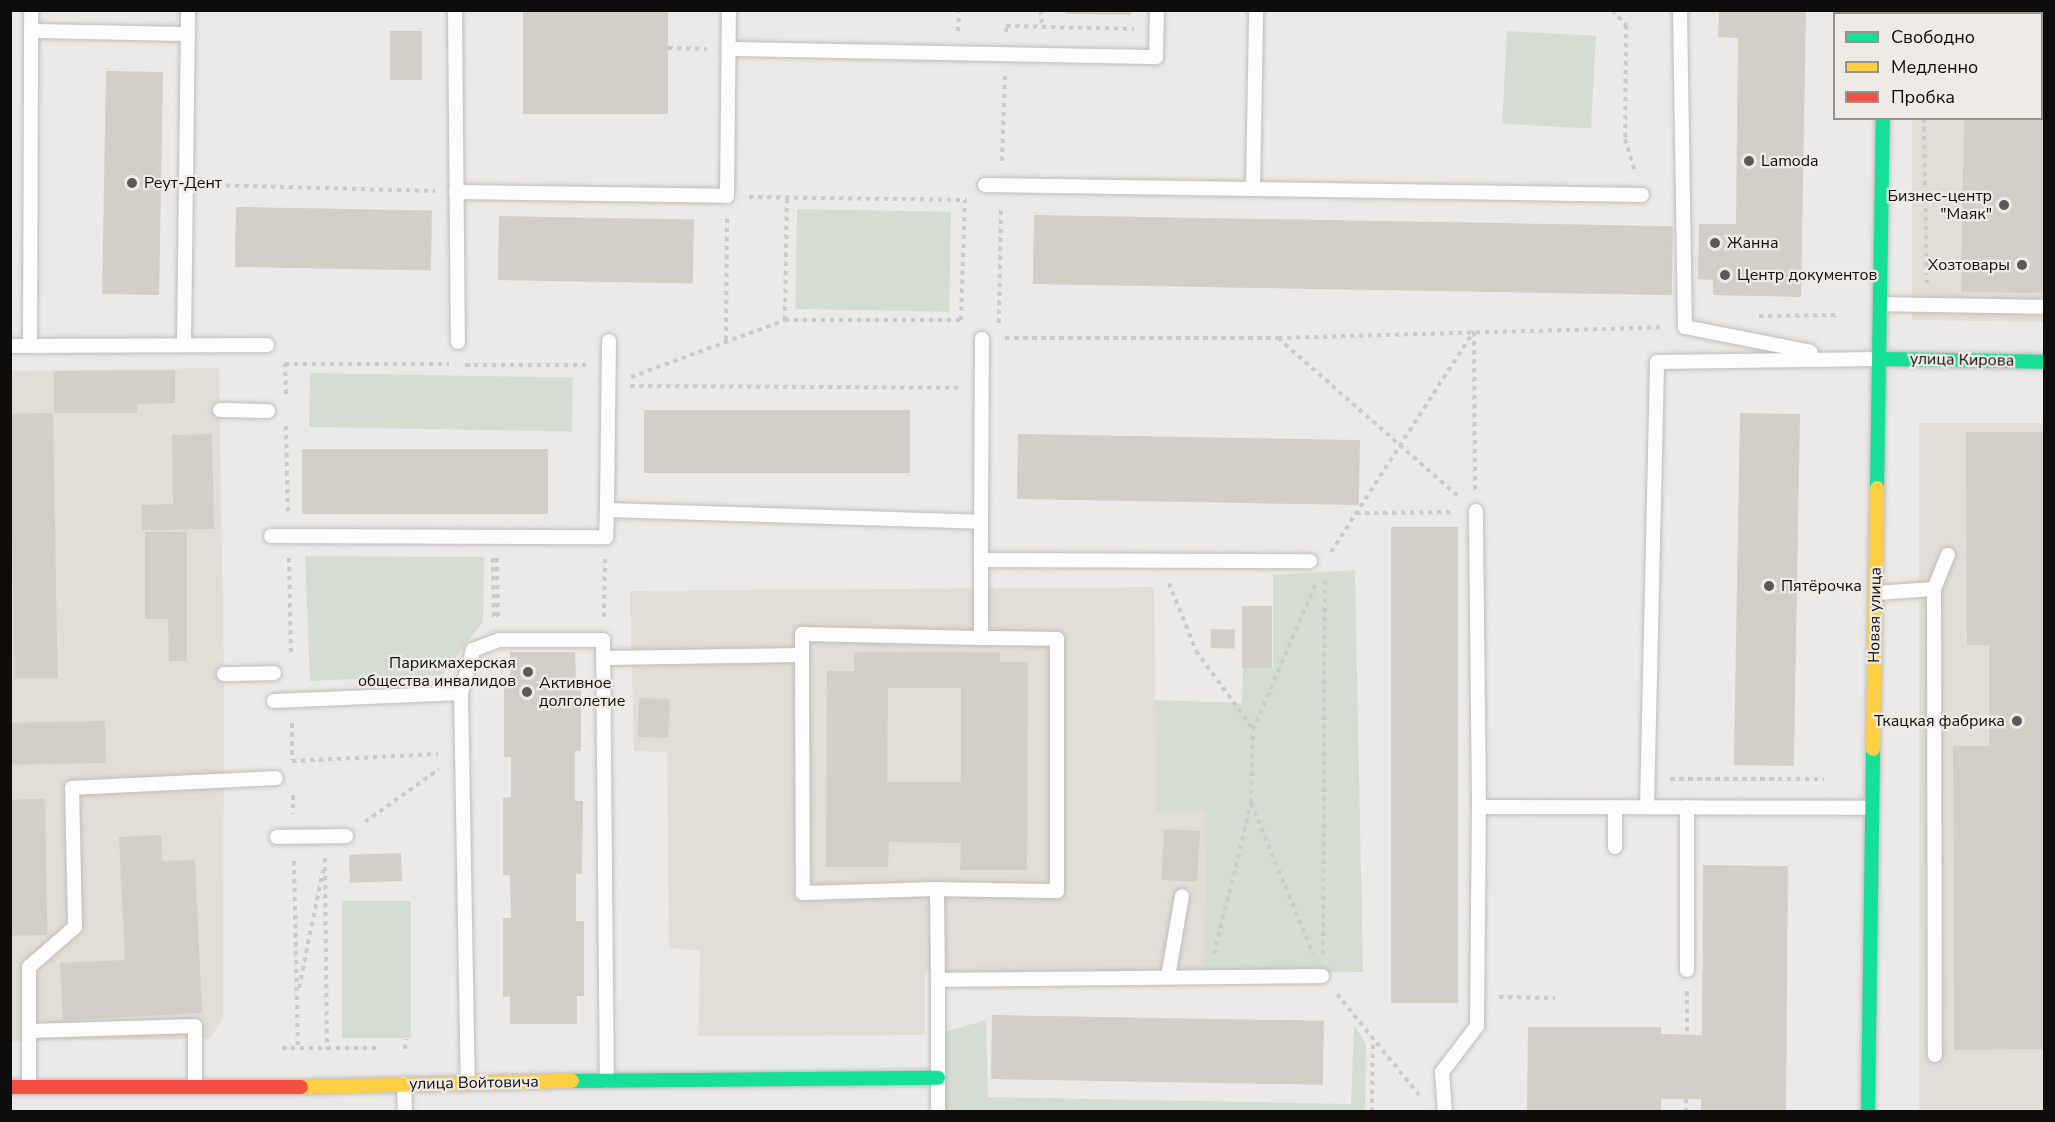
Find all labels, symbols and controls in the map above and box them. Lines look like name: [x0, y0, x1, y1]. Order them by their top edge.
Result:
legend: [1833, 12, 2043, 120]
text: Свободно: [1891, 25, 1975, 49]
text: Медленно: [1891, 55, 1978, 79]
text: Пробка: [1891, 85, 1955, 109]
place label: Lamoda: [1761, 151, 1819, 171]
marker: Lamoda: [1742, 154, 1756, 168]
place label: Реут-Дент: [144, 173, 222, 193]
marker: Реут-Дент: [125, 176, 139, 190]
place label: Бизнес-центр "Маяк": [1888, 186, 1992, 224]
marker: Бизнес-центр "Маяк": [1997, 198, 2011, 212]
place label: Жанна: [1727, 233, 1779, 253]
marker: Жанна: [1708, 236, 1722, 250]
place label: Хозтовары: [1928, 255, 2010, 275]
marker: Хозтовары: [2015, 258, 2029, 272]
place label: Центр документов: [1737, 265, 1877, 285]
marker: Центр документов: [1718, 268, 1732, 282]
street label: улица Кирова: [1910, 349, 2014, 371]
street label: Новая улица: [1865, 567, 1885, 663]
place label: Пятёрочка: [1781, 576, 1862, 596]
marker: Пятёрочка: [1762, 579, 1776, 593]
place label: Парикмахерская общества инвалидов: [358, 653, 516, 691]
marker: Парикмахерская общества инвалидов: [521, 665, 535, 679]
place label: Активное долголетие: [539, 673, 625, 711]
marker: Активное долголетие: [520, 685, 534, 699]
place label: Ткацкая фабрика: [1874, 711, 2005, 731]
marker: Ткацкая фабрика: [2010, 714, 2024, 728]
street label: улица Войтовича: [409, 1072, 539, 1094]

